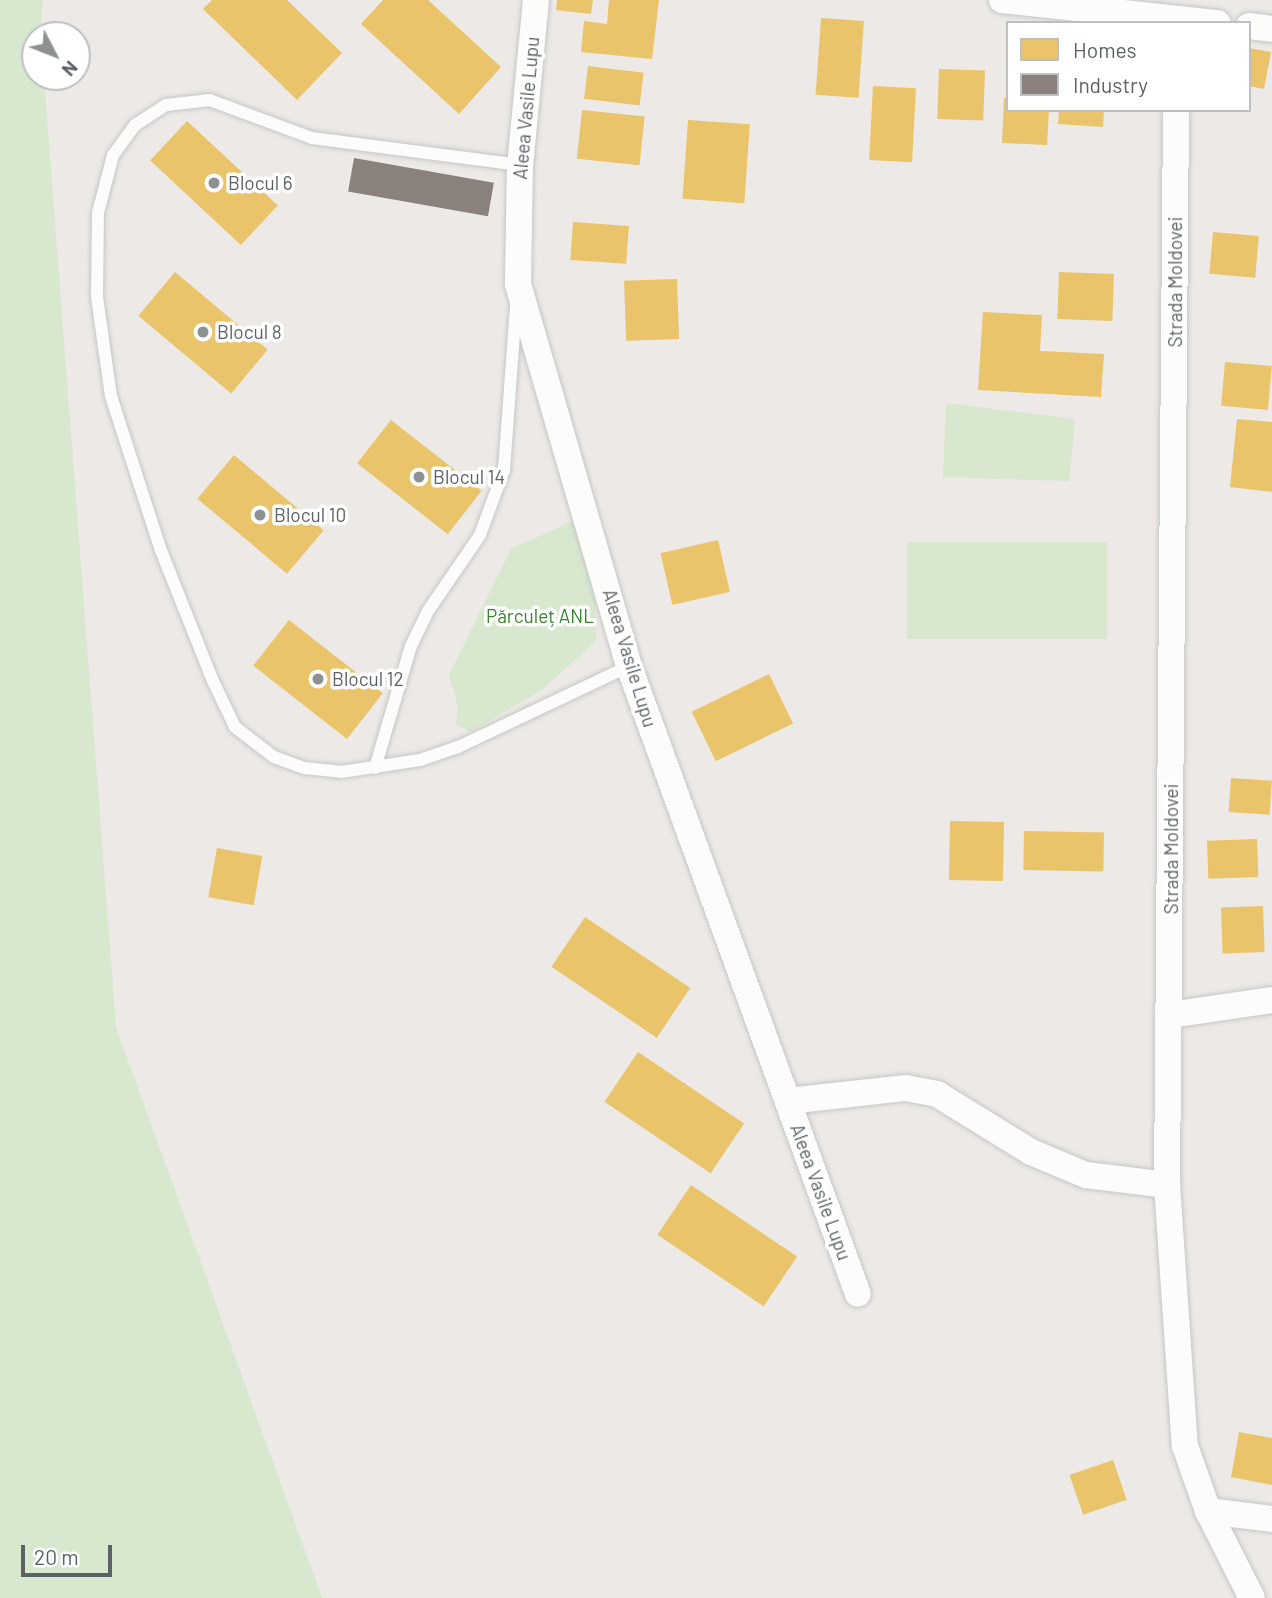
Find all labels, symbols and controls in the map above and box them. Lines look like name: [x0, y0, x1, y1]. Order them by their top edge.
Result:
north arrow: [21, 21, 91, 91]
legend: [1006, 21, 1251, 112]
street label: Aleea Vasile Lupu: [508, 36, 544, 180]
text: Homes: [1073, 37, 1137, 62]
text: N: [58, 57, 83, 81]
text: Industry: [1073, 72, 1148, 97]
place label: Blocul 6: [228, 172, 293, 194]
marker: Blocul 6: [206, 175, 222, 191]
street label: Strada Moldovei: [1164, 217, 1186, 347]
place label: Blocul 8: [217, 321, 282, 343]
marker: Blocul 8: [195, 324, 211, 340]
place label: Blocul 14: [433, 466, 505, 488]
marker: Blocul 14: [411, 469, 427, 485]
place label: Blocul 10: [274, 504, 346, 526]
marker: Blocul 10: [252, 507, 268, 523]
street label: Aleea Vasile Lupu: [598, 586, 662, 730]
park label: Părculeț ANL: [486, 605, 594, 627]
place label: Blocul 12: [332, 668, 404, 690]
marker: Blocul 12: [310, 671, 326, 687]
street label: Strada Moldovei: [1160, 784, 1182, 914]
street label: Aleea Vasile Lupu: [786, 1121, 856, 1263]
scale bar: [24, 1532, 116, 1576]
text: 20 m: [34, 1544, 79, 1569]

